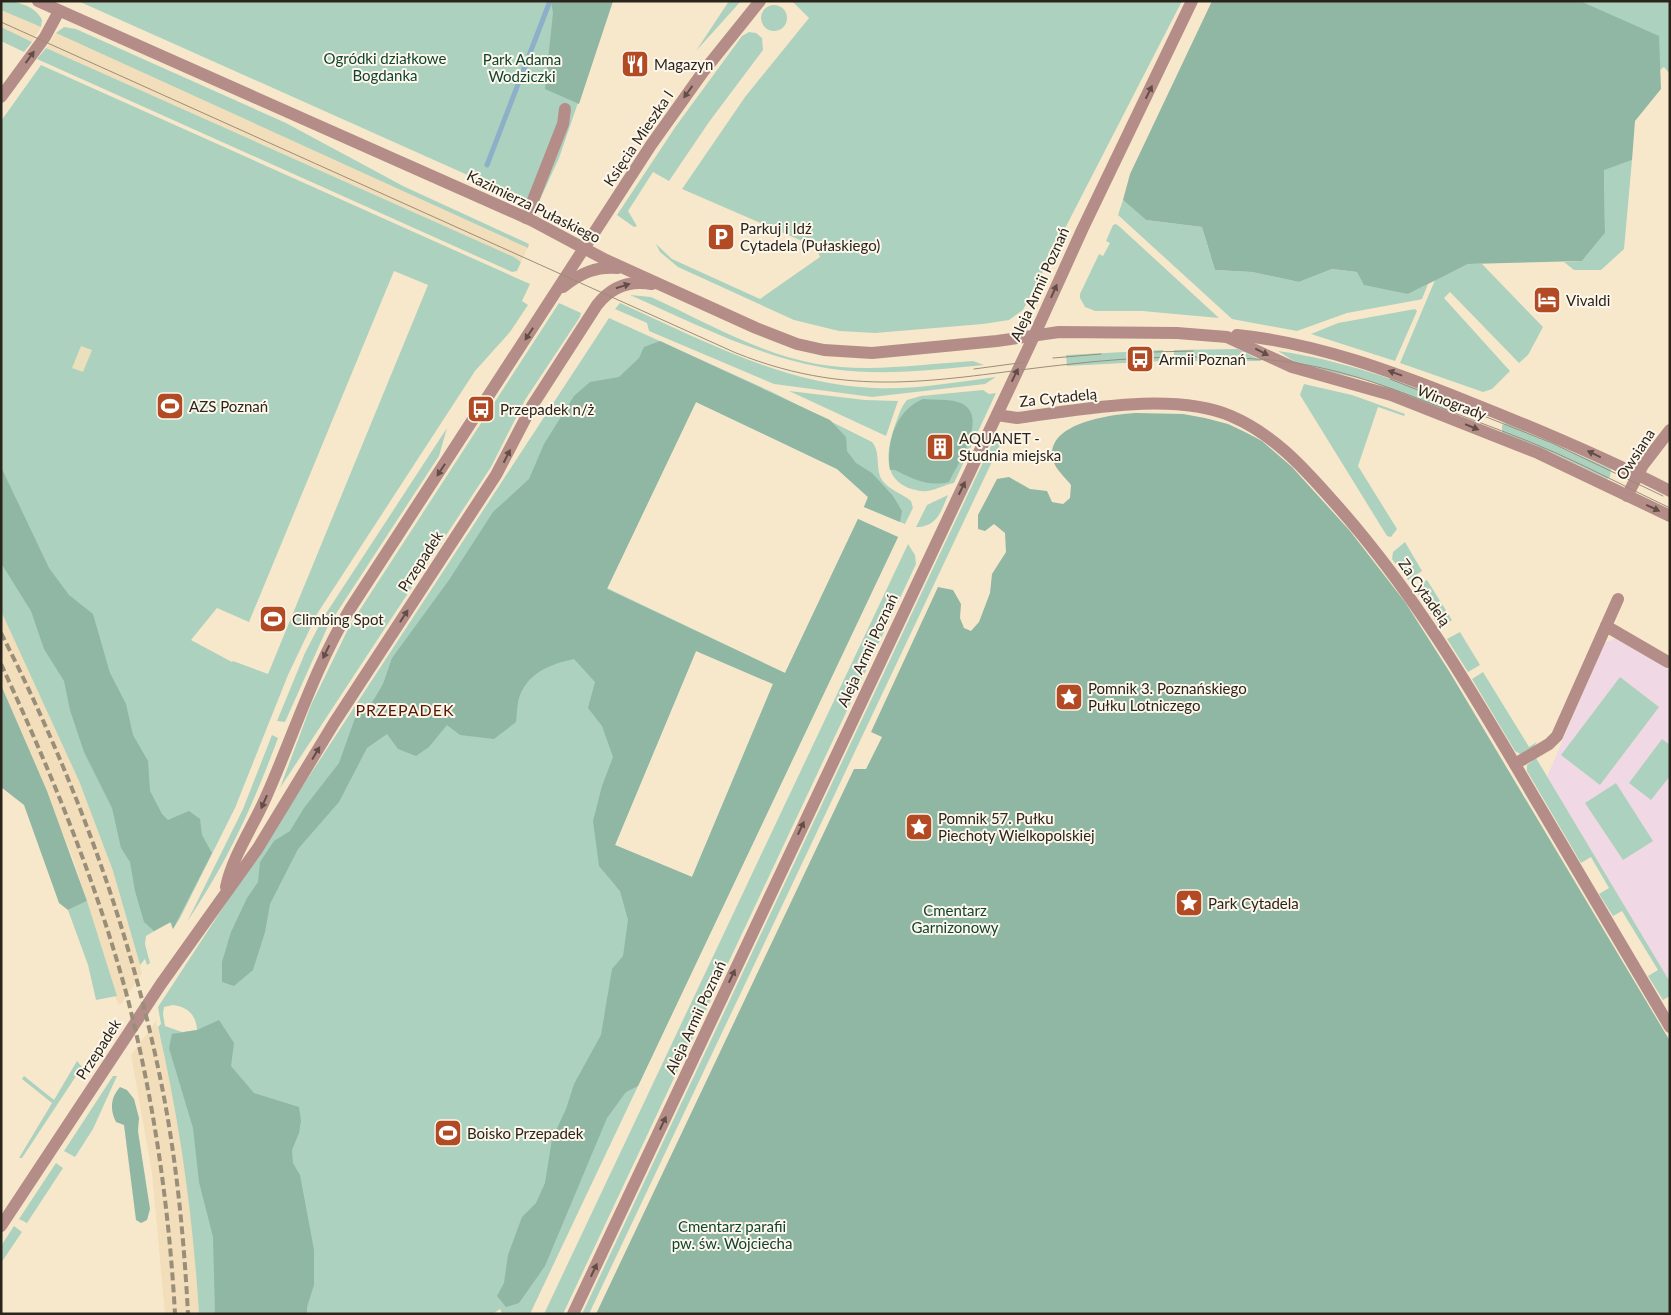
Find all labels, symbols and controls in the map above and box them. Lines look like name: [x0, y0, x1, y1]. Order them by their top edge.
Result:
park label: Ogródki działkowe Bogdanka: [324, 49, 446, 84]
restaurant icon: Magazyn: [620, 49, 650, 79]
park label: Park Adama Wodziczki: [483, 50, 561, 85]
one-way arrow: [25, 51, 35, 64]
place label: Magazyn: [654, 55, 713, 73]
one-way arrow: [683, 85, 693, 99]
one-way arrow: [1145, 85, 1153, 99]
street label: Księcia Mieszka I: [599, 87, 677, 189]
street label: Kazimierza Pułaskiego: [464, 166, 604, 246]
place label: Parkuj i Idź Cytadela (Pułaskiego): [740, 219, 880, 254]
parking icon: Parkuj i Idź Cytadela (Pułaskiego): [706, 222, 736, 252]
street label: Aleja Armii Poznań: [1006, 224, 1072, 344]
one-way arrow: [616, 282, 631, 290]
one-way arrow: [1050, 284, 1058, 298]
hotel icon: Vivaldi: [1532, 285, 1562, 315]
place label: Vivaldi: [1566, 291, 1610, 309]
one-way arrow: [524, 327, 534, 340]
bus stop icon: Armii Poznań: [1125, 344, 1155, 374]
one-way arrow: [1255, 348, 1269, 356]
place label: Armii Poznań: [1159, 350, 1246, 368]
one-way arrow: [1011, 368, 1019, 383]
one-way arrow: [1388, 369, 1403, 376]
street label: Winogrady: [1415, 381, 1489, 424]
street label: Za Cytadelą: [1018, 384, 1098, 410]
sports icon: AZS Poznań: [155, 391, 185, 421]
bus stop icon: Przepadek n/ż: [466, 394, 496, 424]
place label: AZS Poznań: [189, 397, 268, 415]
place label: Przepadek n/ż: [500, 400, 594, 418]
one-way arrow: [1465, 423, 1480, 431]
street label: Owsiana: [1612, 425, 1658, 483]
place label: AQUANET - Studnia miejska: [959, 429, 1061, 464]
building icon: AQUANET - Studnia miejska: [925, 432, 955, 462]
one-way arrow: [503, 449, 511, 463]
one-way arrow: [1587, 450, 1602, 458]
one-way arrow: [436, 463, 445, 477]
one-way arrow: [958, 481, 966, 495]
one-way arrow: [1646, 504, 1660, 512]
street label: Przepadek: [394, 527, 446, 595]
street label: Za Cytadelą: [1395, 555, 1455, 630]
street label: Aleja Armii Poznań: [833, 591, 901, 709]
sports icon: Climbing Spot: [258, 604, 288, 634]
one-way arrow: [399, 609, 409, 623]
place label: Climbing Spot: [292, 610, 384, 628]
one-way arrow: [322, 644, 330, 659]
place label: Pomnik 3. Poznańskiego Pułku Lotniczego: [1088, 679, 1247, 714]
place icon: Pomnik 3. Poznańskiego Pułku Lotniczego: [1054, 682, 1084, 712]
district label: PRZEPADEK: [355, 700, 455, 719]
one-way arrow: [311, 746, 321, 759]
one-way arrow: [260, 795, 268, 809]
place label: Pomnik 57. Pułku Piechoty Wielkopolskiej: [938, 809, 1095, 844]
place icon: Pomnik 57. Pułku Piechoty Wielkopolskiej: [904, 812, 934, 842]
one-way arrow: [797, 821, 805, 836]
place icon: Park Cytadela: [1174, 888, 1204, 918]
place label: Park Cytadela: [1208, 894, 1299, 912]
park label: Cmentarz Garnizonowy: [911, 901, 999, 936]
street label: Aleja Armii Poznań: [661, 958, 729, 1076]
one-way arrow: [728, 968, 736, 983]
street label: Przepadek: [72, 1015, 124, 1083]
one-way arrow: [658, 1115, 667, 1130]
sports icon: Boisko Przepadek: [433, 1118, 463, 1148]
place label: Boisko Przepadek: [467, 1124, 584, 1142]
park label: Cmentarz parafii pw. św. Wojciecha: [672, 1217, 792, 1252]
one-way arrow: [590, 1263, 598, 1277]

